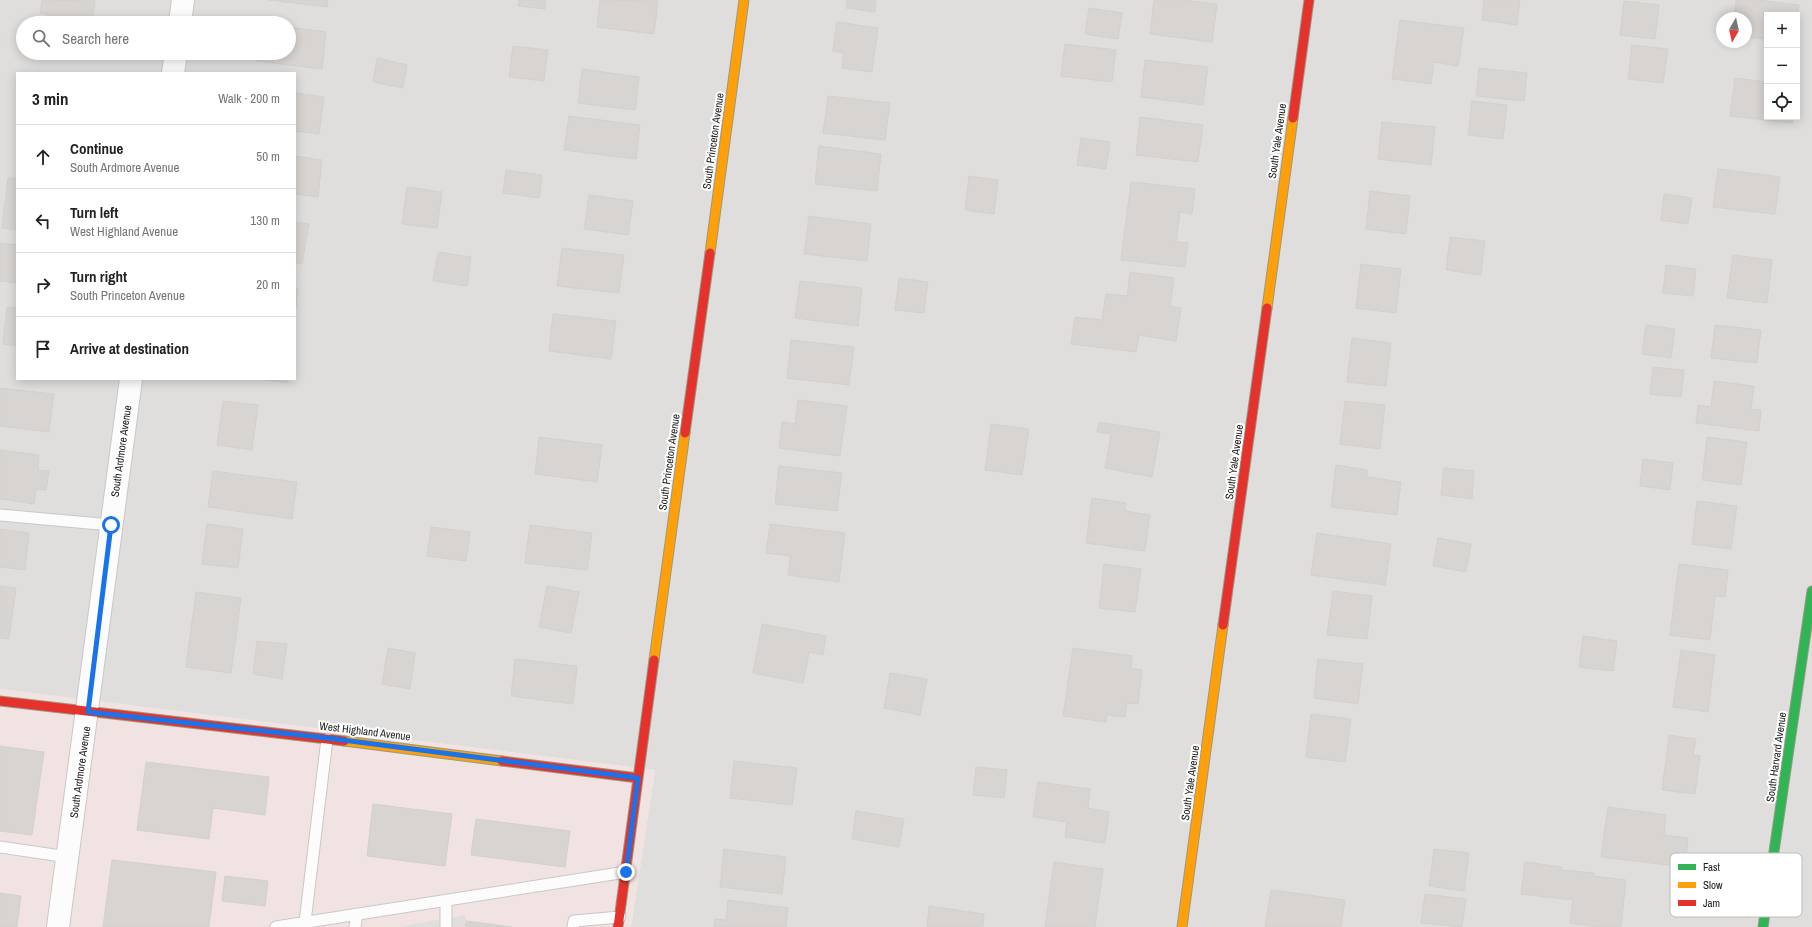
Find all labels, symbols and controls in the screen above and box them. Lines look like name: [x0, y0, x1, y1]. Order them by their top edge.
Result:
north arrow: [1716, 12, 1752, 48]
map controls: [1764, 12, 1800, 120]
button: +: [1764, 12, 1800, 48]
search box: [16, 16, 296, 60]
icon: search: [30, 27, 52, 49]
text: Search here: [62, 28, 129, 49]
button: −: [1764, 48, 1800, 84]
button: locate: [1764, 84, 1800, 120]
text: 3 min: [32, 87, 68, 110]
text: Walk · 200 m: [218, 90, 280, 107]
street label: South Princeton Avenue: [699, 92, 727, 190]
street label: South Yale Avenue: [1265, 103, 1289, 179]
text: Continue: [70, 138, 123, 159]
icon: ahead: [32, 146, 54, 168]
text: 50 m: [256, 148, 280, 165]
text: South Ardmore Avenue: [70, 159, 179, 176]
text: Turn left: [70, 202, 118, 223]
icon: left: [32, 210, 54, 232]
text: 130 m: [250, 212, 280, 229]
text: West Highland Avenue: [70, 223, 178, 240]
text: Turn right: [70, 266, 127, 287]
icon: right: [32, 274, 54, 296]
text: 20 m: [256, 276, 280, 293]
text: South Princeton Avenue: [70, 287, 185, 304]
icon: arrive: [32, 338, 54, 360]
text: Arrive at destination: [70, 338, 189, 359]
street label: South Ardmore Avenue: [108, 404, 134, 498]
street label: South Princeton Avenue: [655, 413, 683, 511]
street label: South Yale Avenue: [1222, 424, 1246, 500]
route start: [102, 516, 120, 534]
street label: South Harvard Avenue: [1763, 711, 1789, 803]
street label: West Highland Avenue: [319, 718, 411, 744]
street label: South Ardmore Avenue: [67, 725, 93, 819]
street label: South Yale Avenue: [1178, 745, 1202, 821]
legend: [1670, 853, 1802, 917]
text: Fast: [1703, 860, 1721, 874]
route end: [617, 863, 635, 881]
text: Slow: [1703, 878, 1723, 892]
text: Jam: [1703, 896, 1720, 910]

